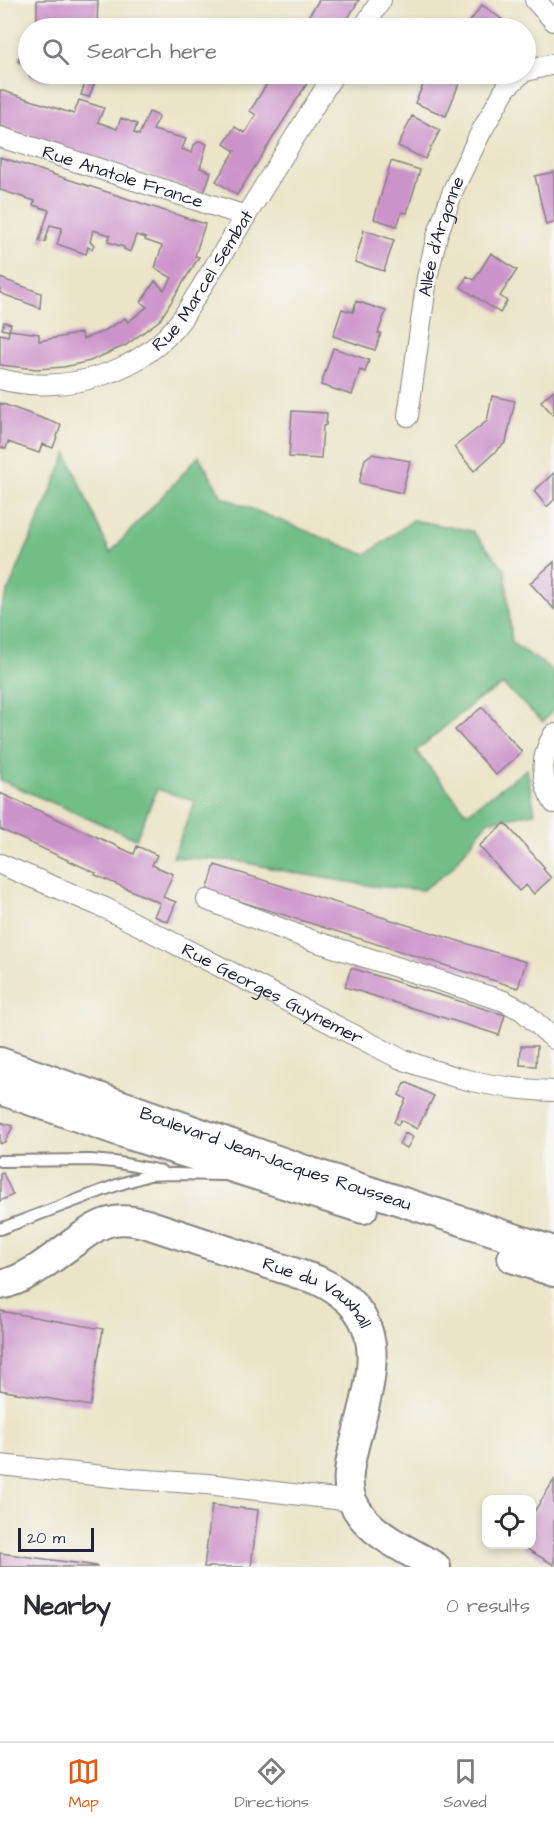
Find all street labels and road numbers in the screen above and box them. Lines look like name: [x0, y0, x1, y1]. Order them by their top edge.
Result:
street label: Rue Anatole France: [39, 139, 207, 215]
street label: Allée d'Argonne: [413, 172, 471, 298]
street label: Rue Marcel Sembat: [147, 205, 260, 357]
street label: Rue Georges Guynemer: [177, 937, 367, 1051]
street label: Boulevard Jean-Jacques Rousseau: [136, 1101, 414, 1217]
street label: Rue du Vauxhall: [259, 1251, 378, 1332]

